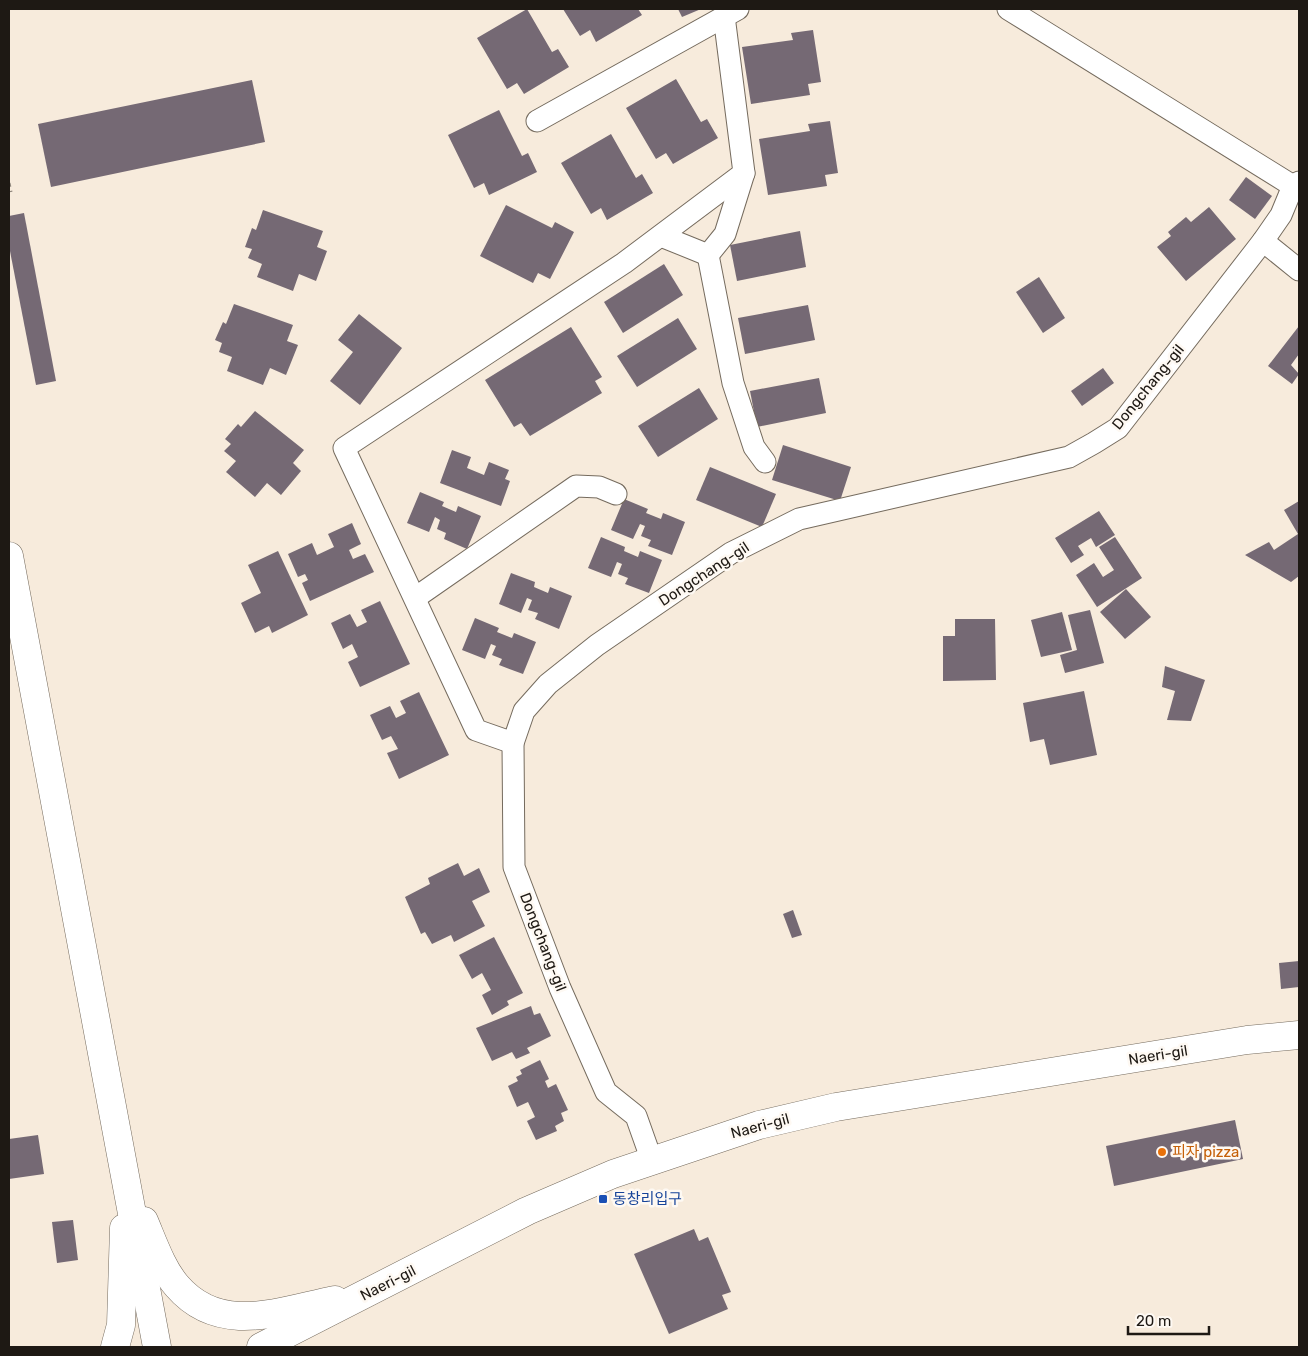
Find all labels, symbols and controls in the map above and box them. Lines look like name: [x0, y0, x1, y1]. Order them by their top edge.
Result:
street label: Dongchang-gil: [1108, 341, 1188, 433]
street label: Dongchang-gil: [655, 538, 753, 610]
street label: Dongchang-gil: [516, 890, 570, 994]
street label: Naeri-gil: [1127, 1041, 1189, 1069]
street label: Naeri-gil: [729, 1110, 791, 1142]
place label: 피자 pizza: [1172, 1143, 1239, 1161]
marker: 피자 pizza: [1156, 1146, 1168, 1158]
place label: 동창리입구: [613, 1190, 682, 1208]
marker: 동창리입구: [597, 1193, 609, 1205]
street label: Naeri-gil: [357, 1261, 419, 1305]
scale bar: [1128, 1304, 1209, 1336]
text: 20 m: [1136, 1312, 1171, 1330]

